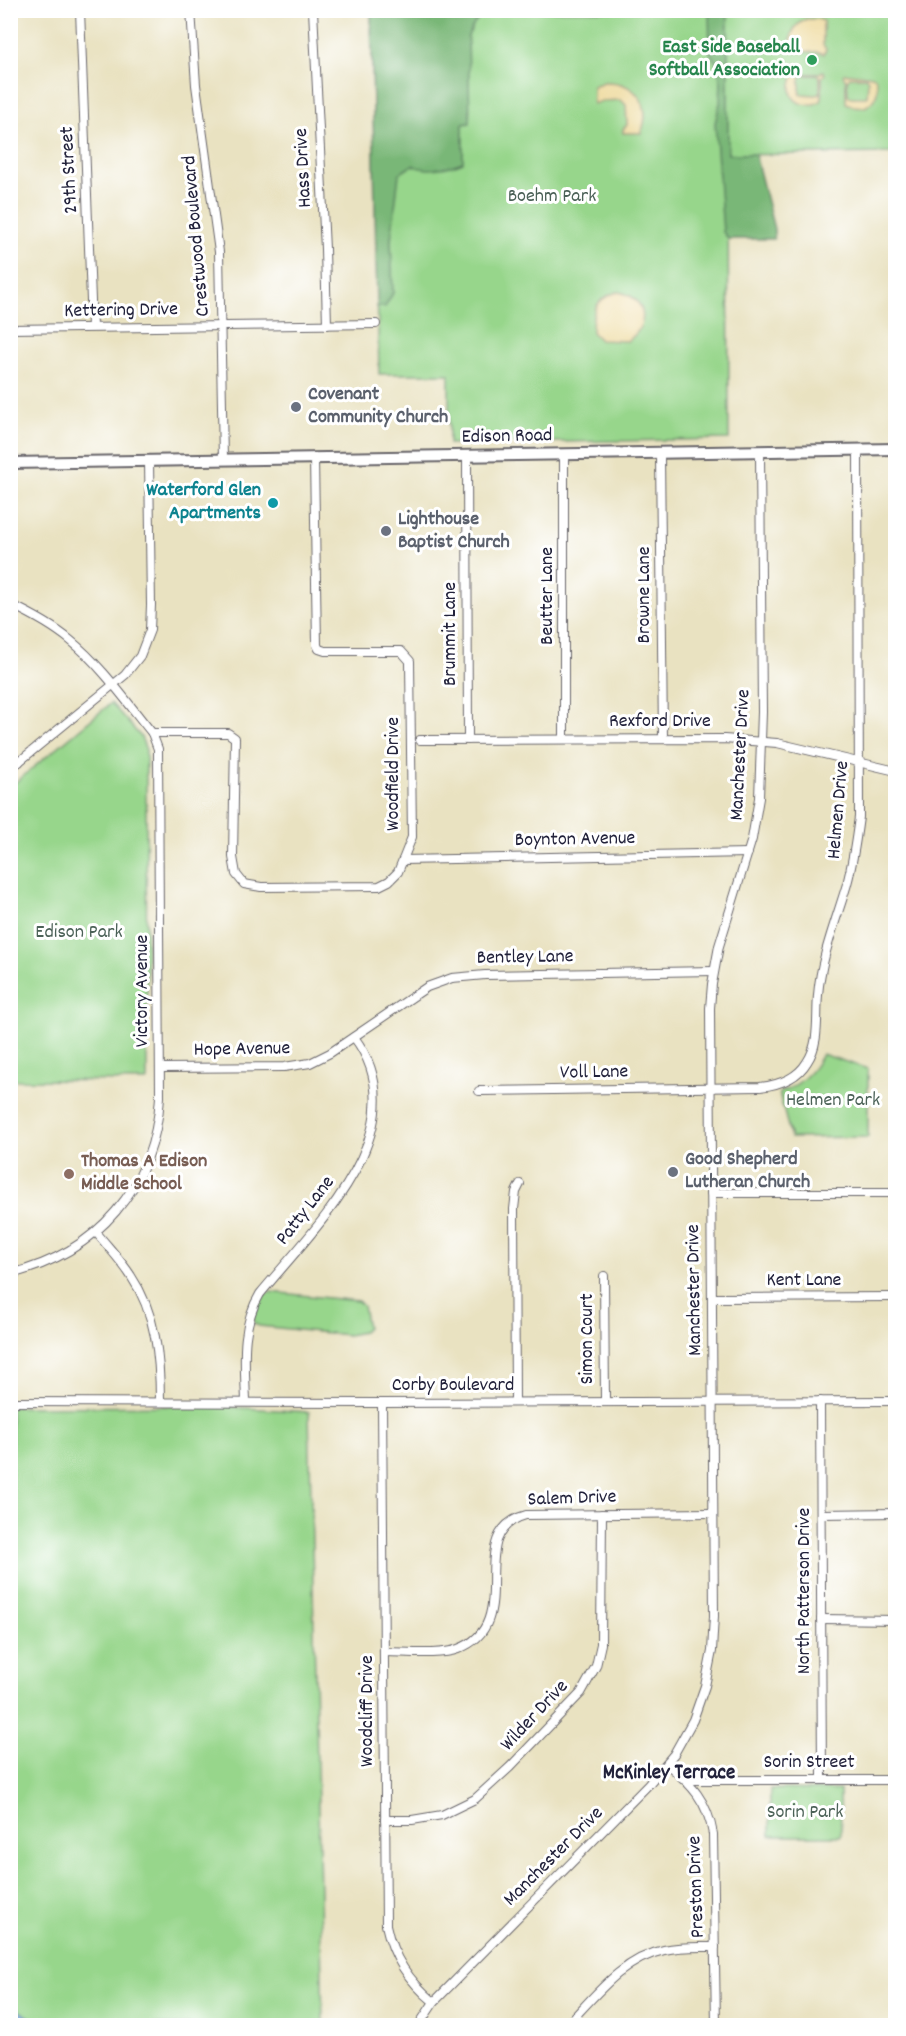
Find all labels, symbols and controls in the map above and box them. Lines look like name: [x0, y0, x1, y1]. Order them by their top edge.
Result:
place label: East Side Baseball Softball Association: [649, 34, 800, 85]
marker: East Side Baseball Softball Association: [805, 53, 819, 67]
street label: 29th Street: [54, 126, 86, 214]
street label: Hass Drive: [288, 127, 320, 208]
street label: Crestwood Boulevard: [176, 154, 218, 318]
park label: Boehm Park: [508, 183, 596, 211]
street label: Kettering Drive: [64, 296, 178, 326]
place label: Covenant Community Church: [308, 381, 448, 432]
marker: Covenant Community Church: [289, 400, 303, 414]
street label: Edison Road: [461, 422, 553, 452]
place label: Waterford Glen Apartments: [146, 477, 261, 528]
marker: Waterford Glen Apartments: [266, 496, 280, 510]
place label: Lighthouse Baptist Church: [398, 506, 510, 557]
marker: Lighthouse Baptist Church: [379, 524, 393, 538]
street label: Browne Lane: [631, 546, 659, 643]
street label: Beutter Lane: [534, 547, 562, 645]
street label: Brummit Lane: [437, 582, 465, 686]
street label: Manchester Drive: [724, 688, 758, 821]
street label: Rexford Drive: [609, 708, 711, 736]
street label: Woodfield Drive: [380, 717, 408, 831]
street label: Helmen Drive: [821, 759, 857, 860]
street label: Boynton Avenue: [514, 825, 636, 855]
park label: Edison Park: [35, 919, 123, 947]
street label: Victory Avenue: [129, 935, 157, 1047]
street label: Bentley Lane: [476, 943, 574, 973]
street label: Hope Avenue: [194, 1035, 291, 1065]
street label: Voll Lane: [560, 1058, 629, 1088]
park label: Helmen Park: [786, 1087, 880, 1115]
place label: Good Shepherd Lutheran Church: [685, 1146, 810, 1197]
place label: Thomas A Edison Middle School: [81, 1148, 207, 1199]
marker: Good Shepherd Lutheran Church: [666, 1165, 680, 1179]
marker: Thomas A Edison Middle School: [62, 1167, 76, 1181]
street label: Patty Lane: [270, 1170, 342, 1252]
street label: Manchester Drive: [680, 1224, 710, 1356]
street label: Kent Lane: [767, 1267, 842, 1295]
street label: Simon Court: [574, 1293, 602, 1385]
street label: Corby Boulevard: [392, 1372, 514, 1400]
street label: Salem Drive: [527, 1483, 617, 1515]
street label: North Patterson Drive: [791, 1508, 819, 1674]
street label: Woodcliff Drive: [354, 1655, 382, 1767]
street label: Wilder Drive: [495, 1674, 576, 1758]
street label: Sorin Street: [763, 1749, 855, 1777]
district label: McKinley Terrace: [603, 1759, 735, 1789]
park label: Sorin Park: [767, 1799, 843, 1827]
street label: Manchester Drive: [498, 1800, 611, 1913]
street label: Preston Drive: [681, 1835, 713, 1939]

